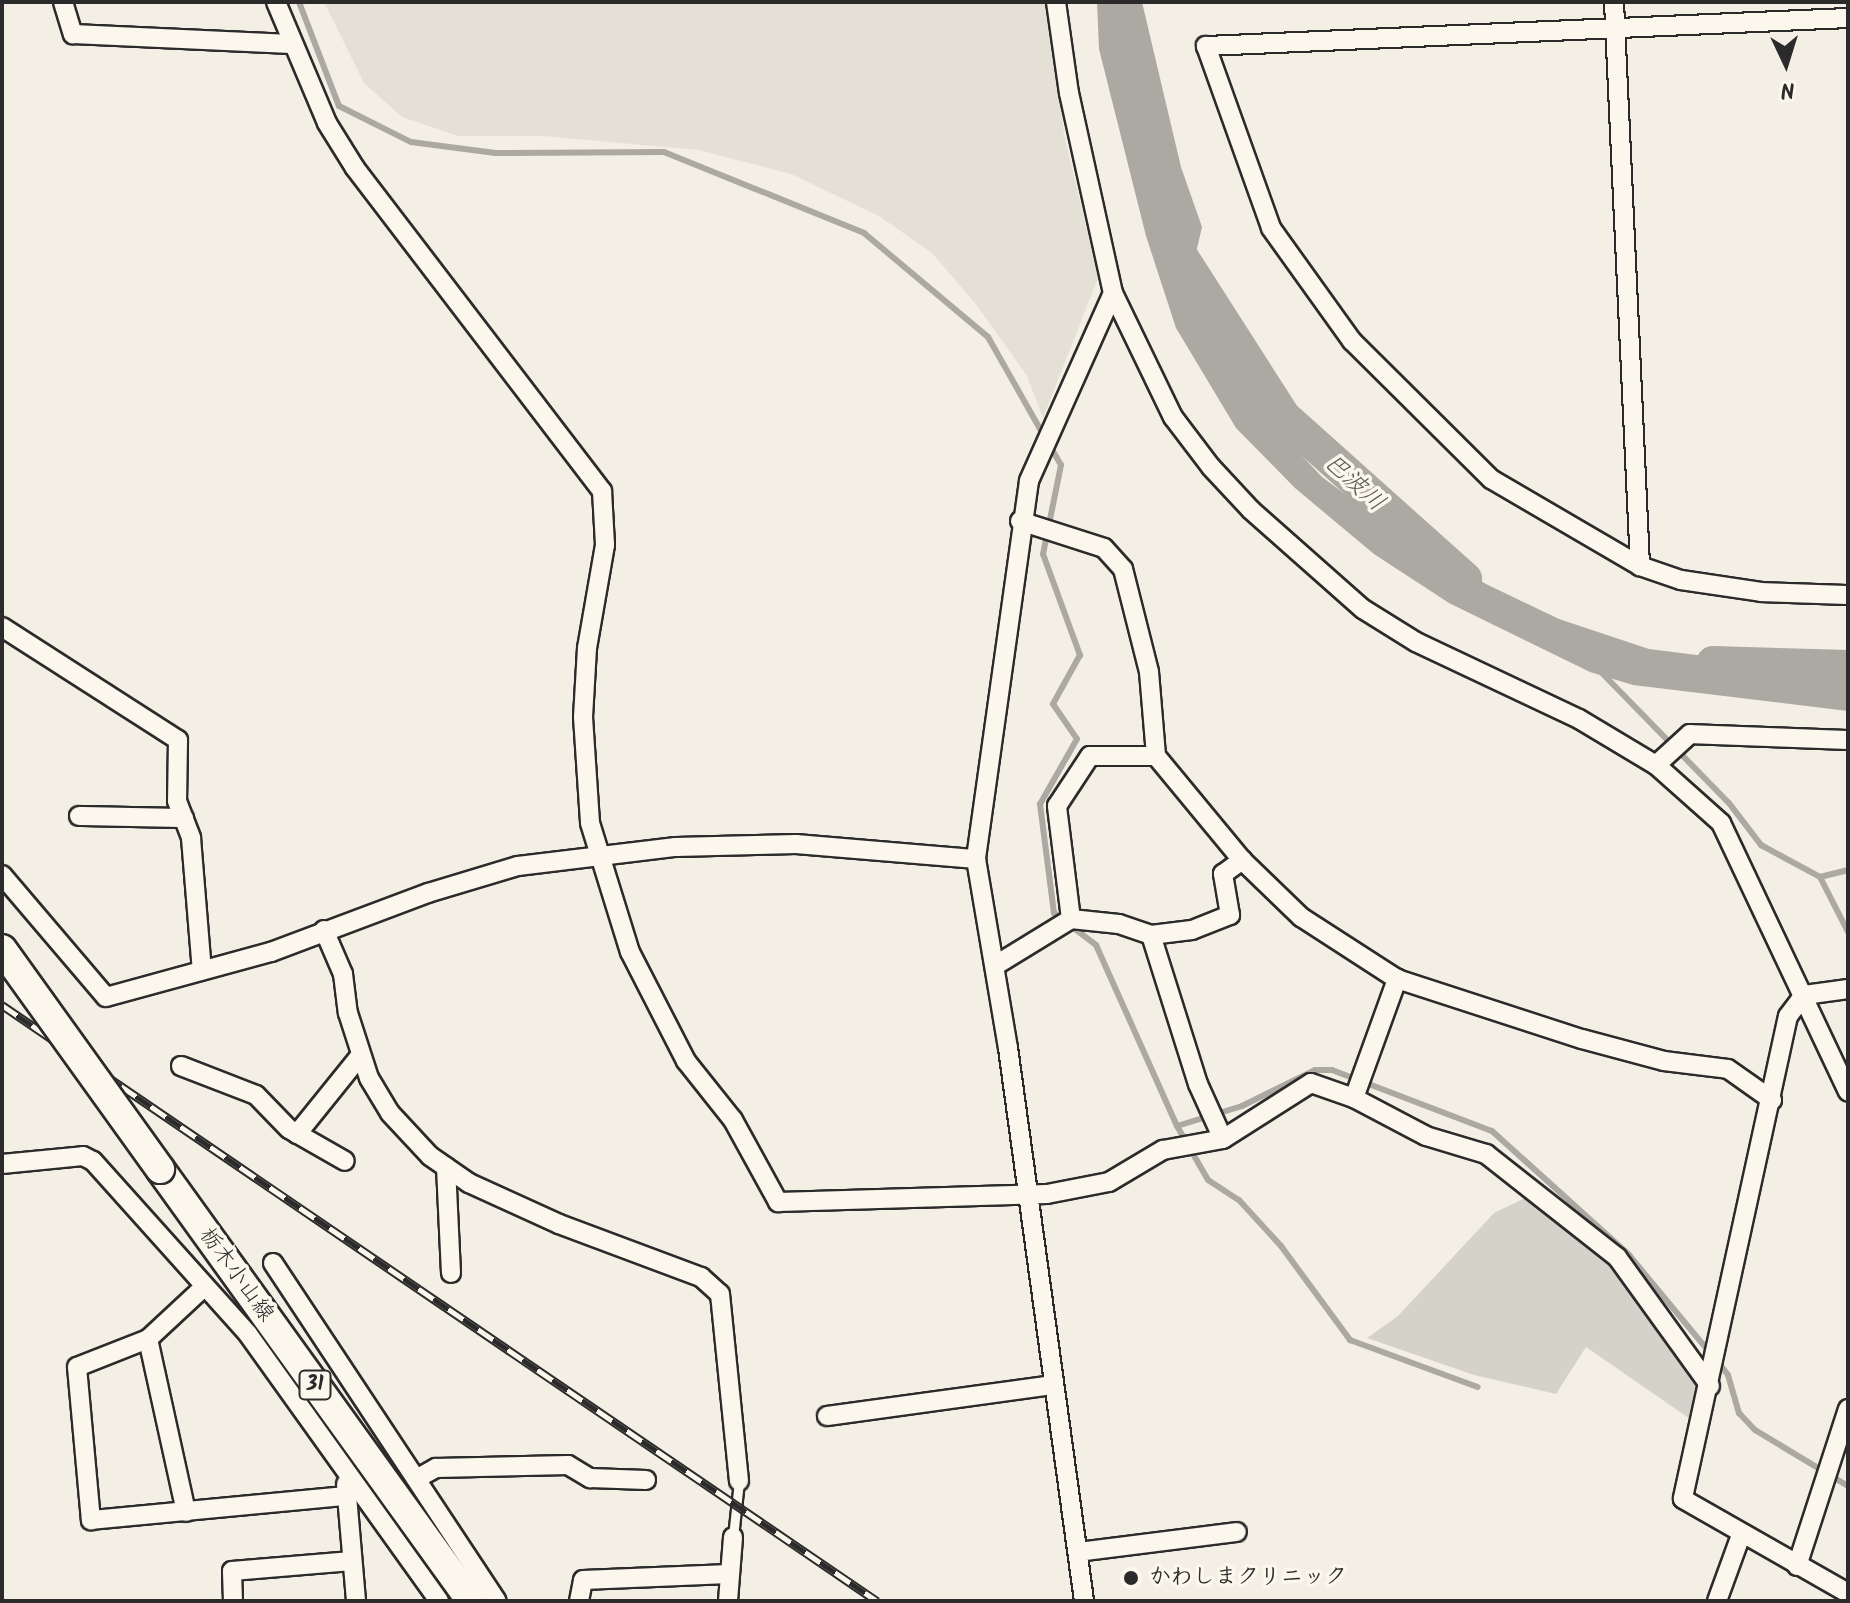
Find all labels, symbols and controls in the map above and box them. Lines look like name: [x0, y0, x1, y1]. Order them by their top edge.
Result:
north arrow: [1746, 24, 1826, 104]
text: N: [1780, 70, 1796, 106]
water label: 巴波川: [1318, 448, 1390, 518]
street label: 栃木小山線: [193, 1223, 279, 1327]
road number: 31: [297, 1369, 333, 1401]
place label: かわしまクリニック: [1149, 1565, 1347, 1591]
marker: かわしまクリニック: [1120, 1567, 1142, 1589]

